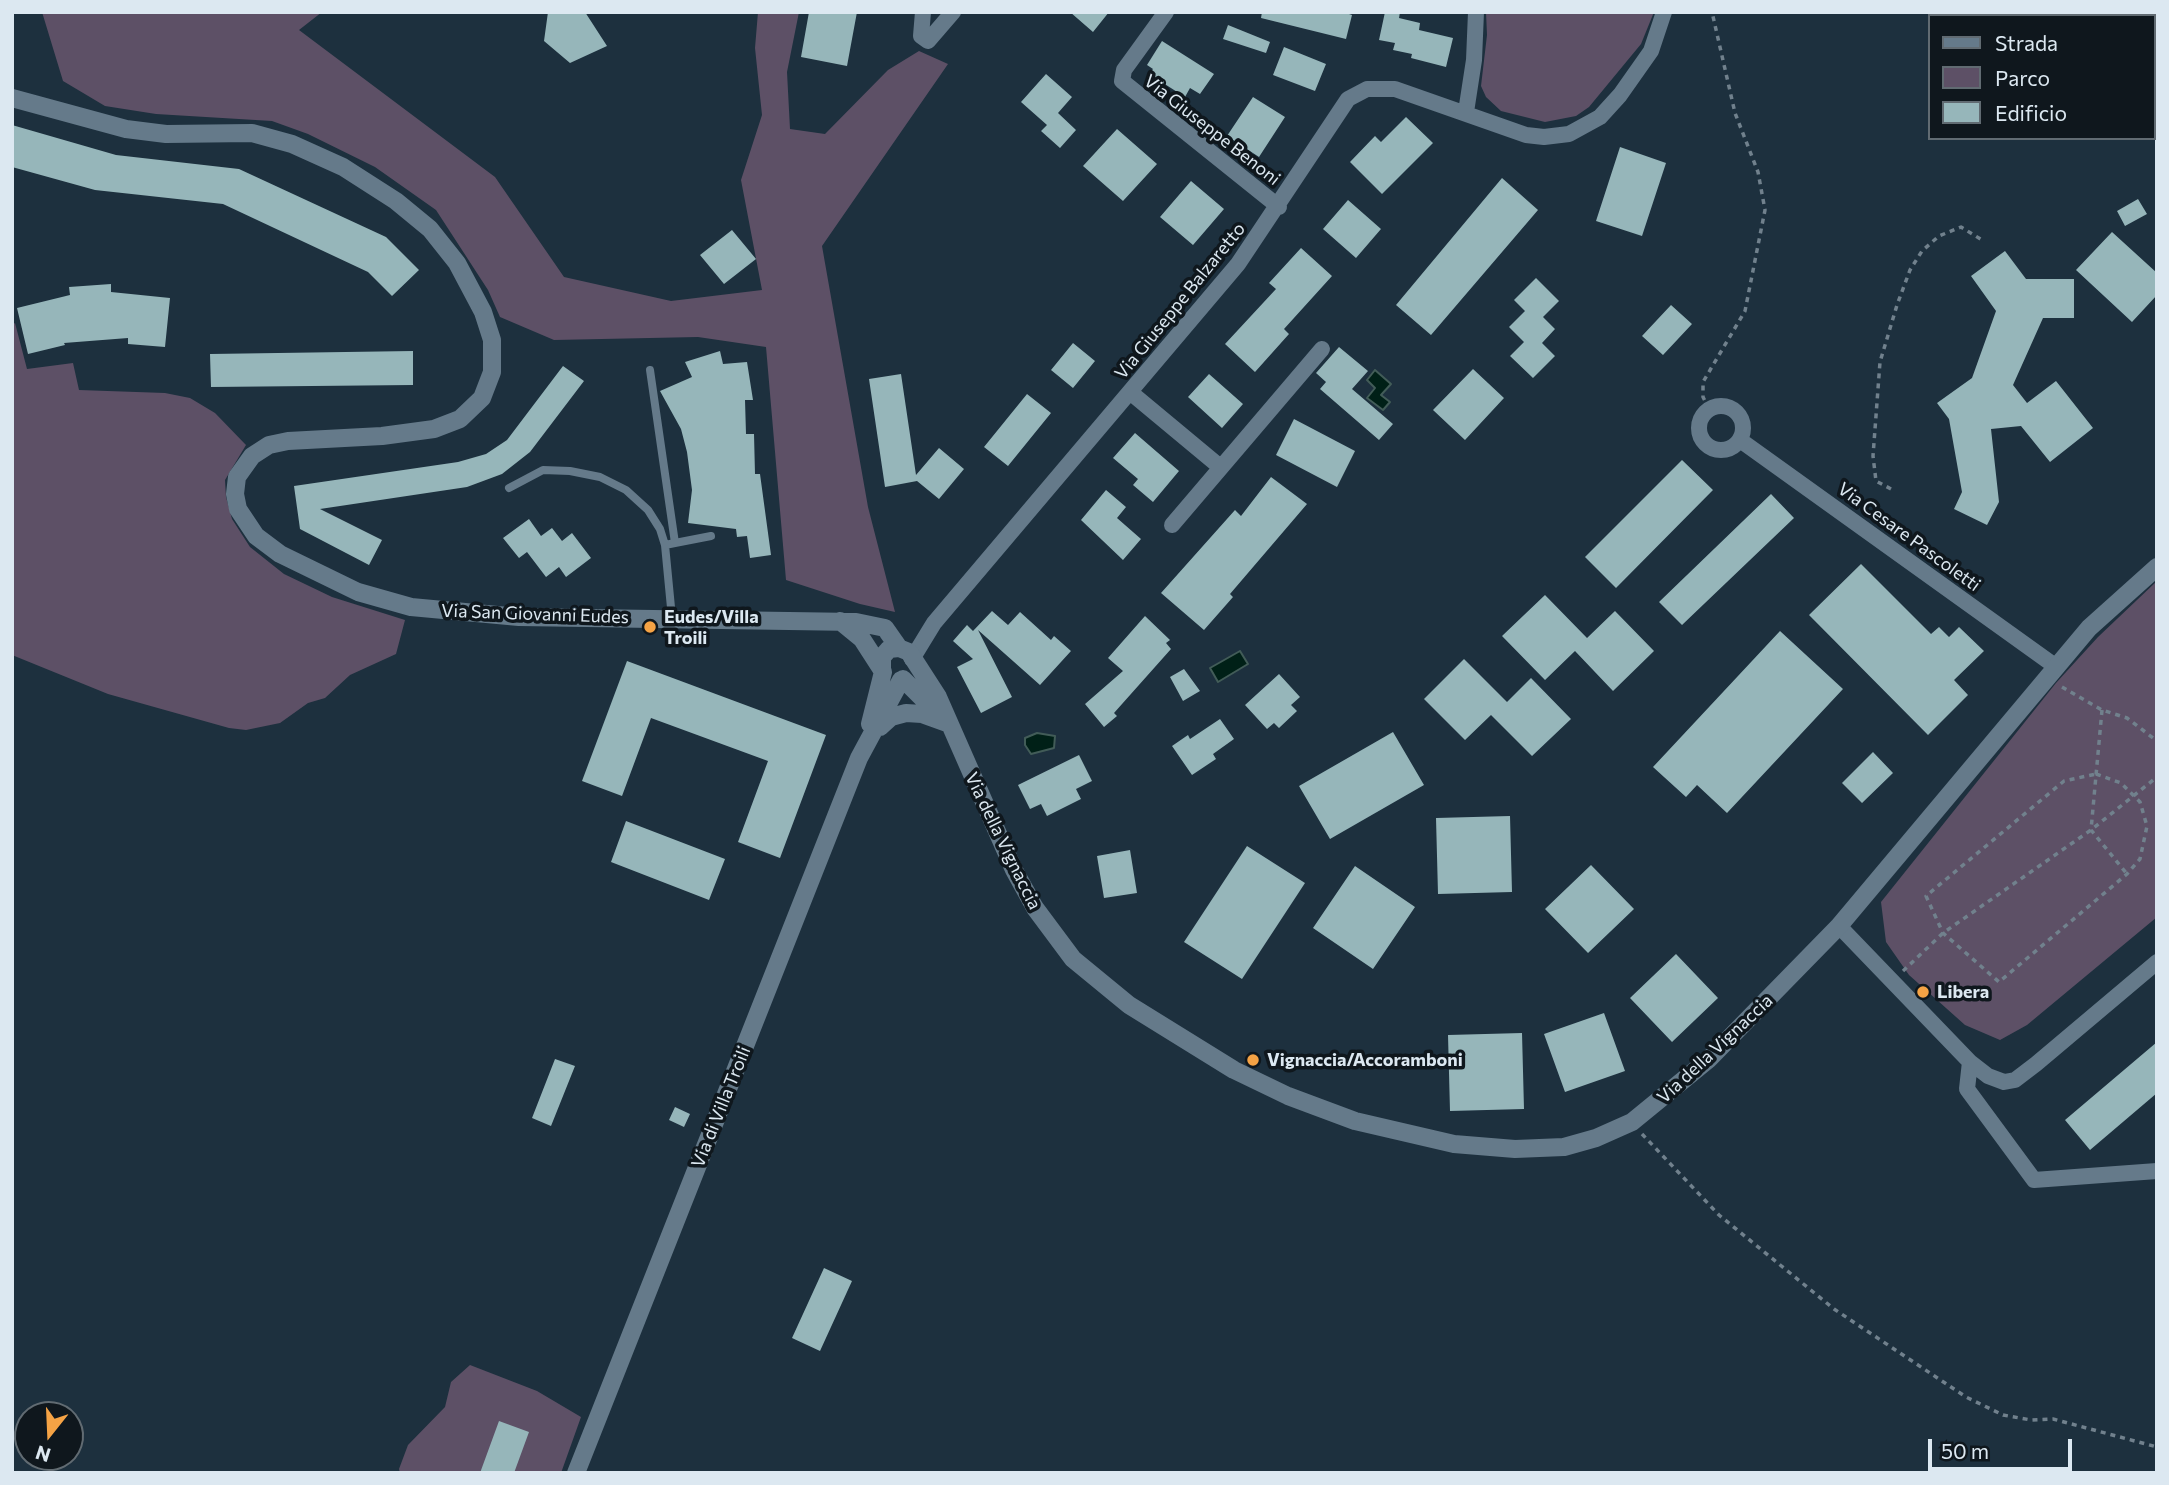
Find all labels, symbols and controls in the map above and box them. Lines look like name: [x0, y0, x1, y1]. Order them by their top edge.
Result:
legend: [1927, 14, 2155, 140]
text: Strada: [1995, 30, 2058, 55]
text: Parco: [1995, 65, 2050, 90]
street label: Via Giuseppe Benoni: [1140, 70, 1284, 190]
text: Edificio: [1995, 100, 2067, 125]
street label: Via Giuseppe Balzaretto: [1110, 218, 1250, 384]
street label: Via Cesare Pascoletti: [1833, 478, 1985, 596]
street label: Via San Giovanni Eudes: [441, 600, 629, 628]
place label: Eudes/Villa Troili: [664, 606, 759, 648]
marker: Eudes/Villa Troili: [642, 619, 658, 635]
street label: Via della Vignaccia: [960, 769, 1046, 913]
place label: Libera: [1937, 981, 1989, 1003]
marker: Libera: [1915, 984, 1931, 1000]
street label: Via della Vignaccia: [1653, 990, 1777, 1108]
street label: Via di Villa Troili: [687, 1043, 755, 1171]
place label: Vignaccia/Accoramboni: [1267, 1049, 1463, 1071]
marker: Vignaccia/Accoramboni: [1245, 1052, 1261, 1068]
north arrow: [14, 1401, 84, 1471]
scale bar: [1931, 1426, 2074, 1470]
text: 50 m: [1941, 1438, 1989, 1463]
text: N: [33, 1441, 53, 1468]

